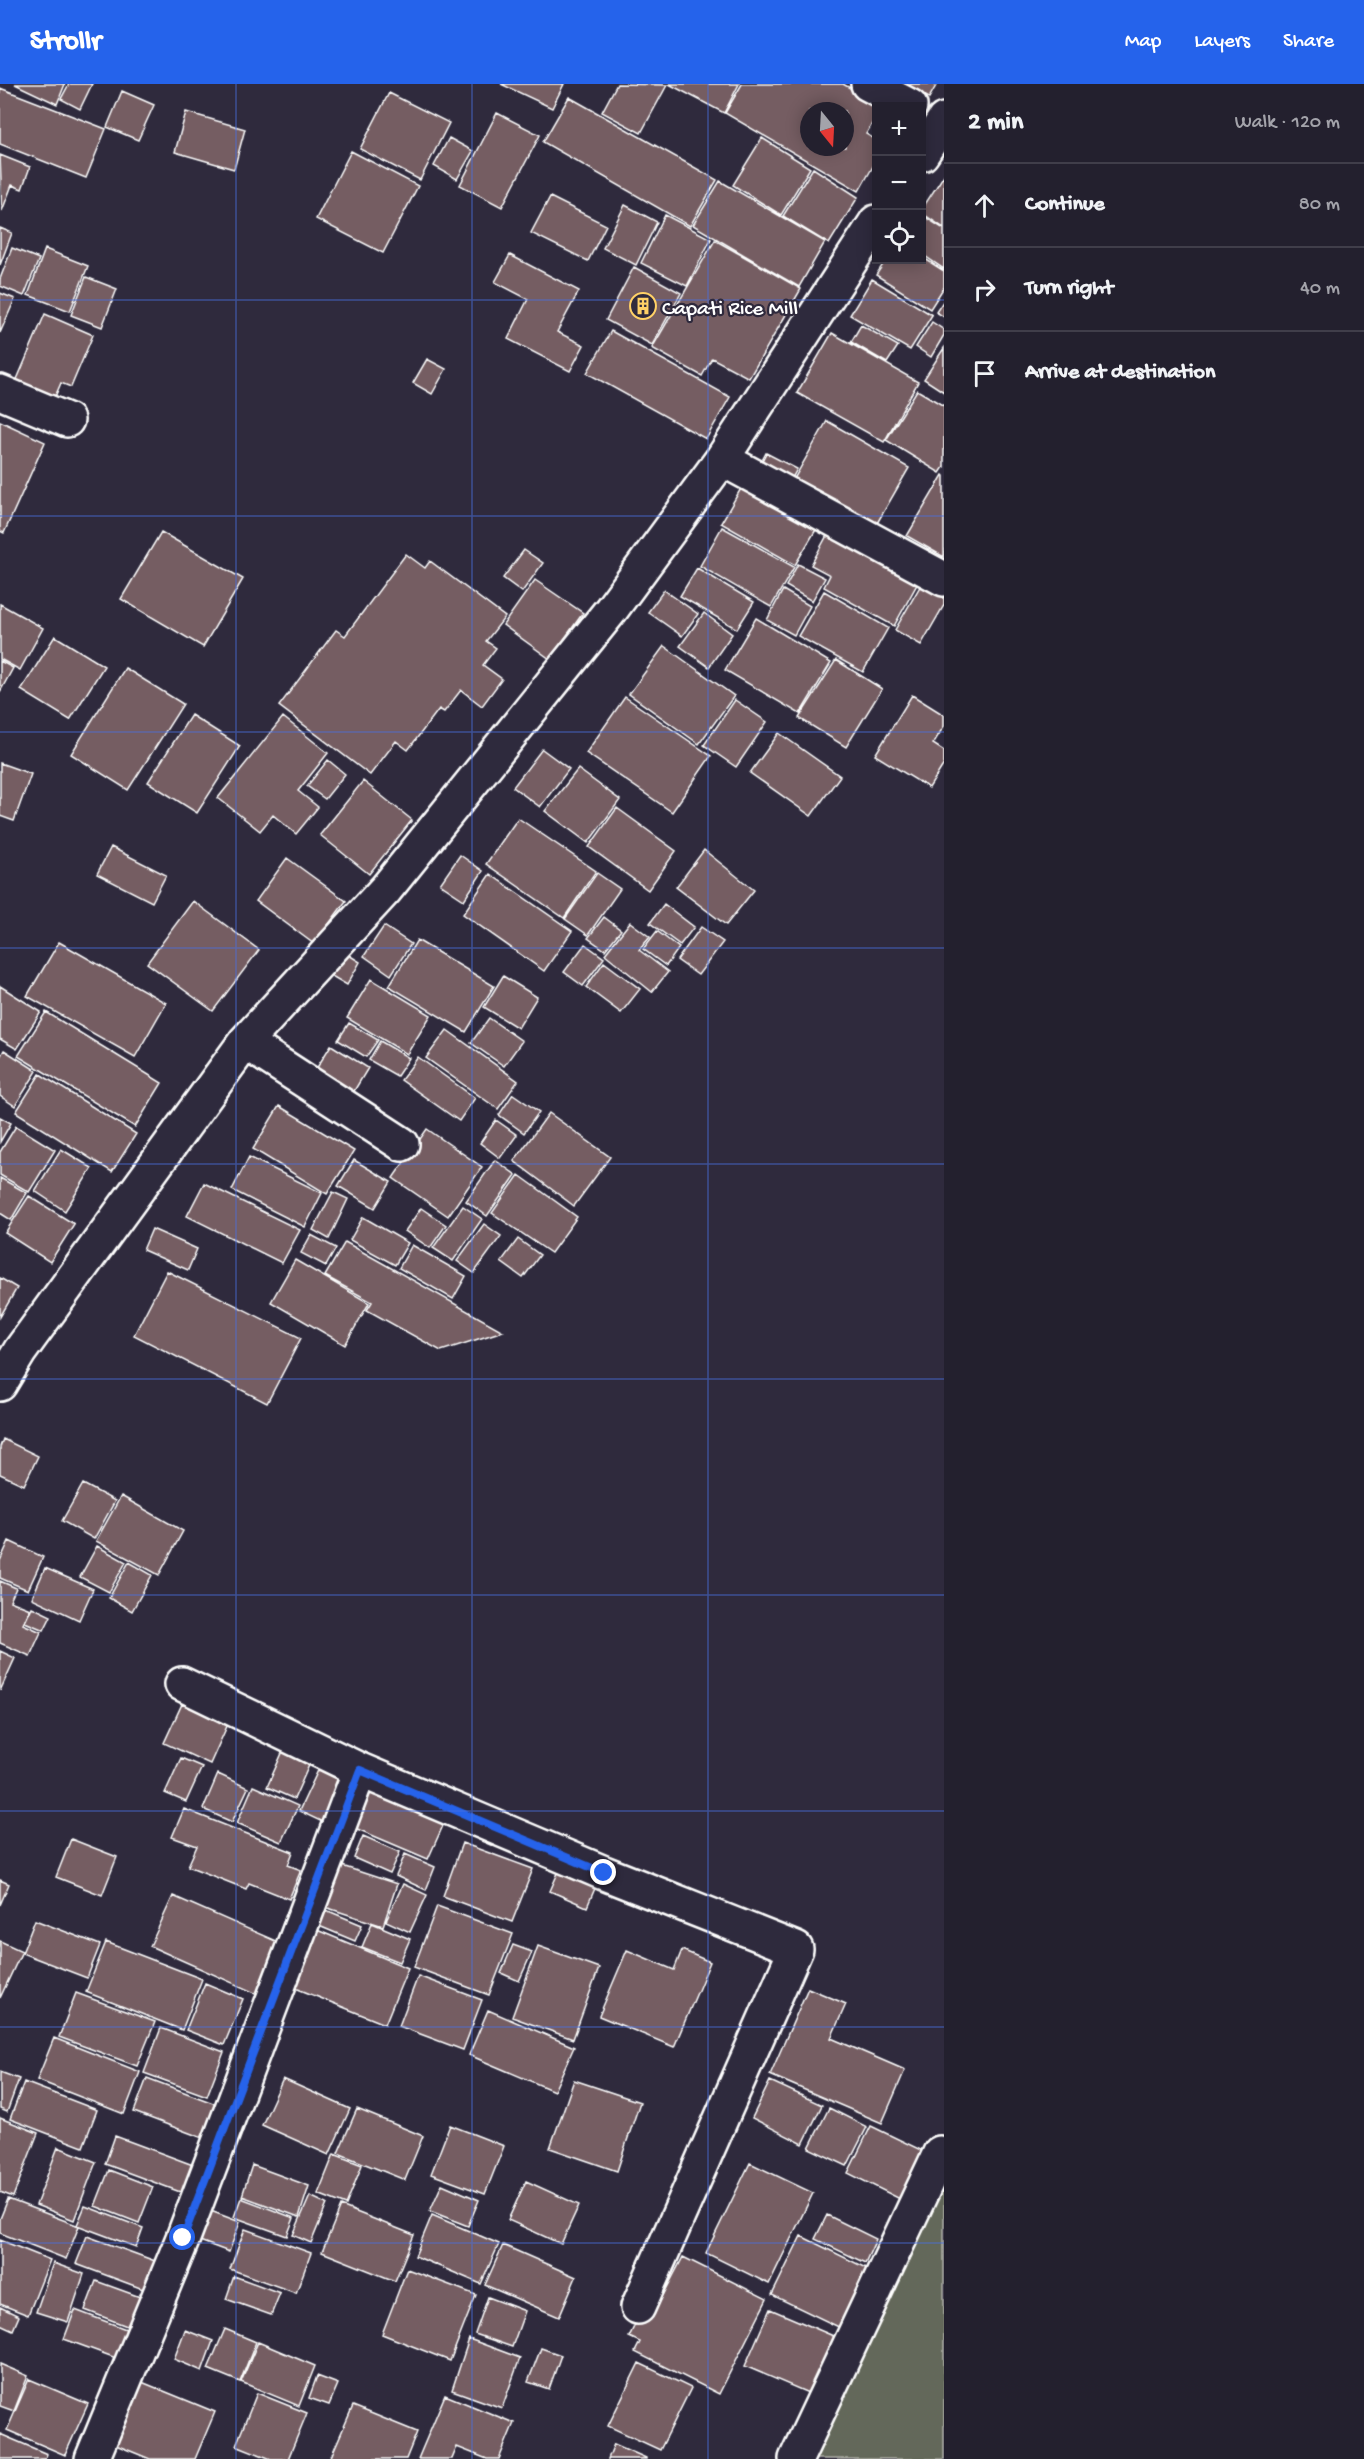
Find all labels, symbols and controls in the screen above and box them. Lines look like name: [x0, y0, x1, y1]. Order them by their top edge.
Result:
text: Strollr: [30, 26, 101, 59]
text: Map: [1125, 30, 1161, 55]
text: Layers: [1194, 30, 1250, 55]
text: Share: [1283, 30, 1334, 55]
north arrow: [800, 102, 854, 156]
map controls: [872, 102, 926, 264]
button: +: [872, 102, 926, 156]
text: 2 min: [968, 108, 1023, 139]
text: Walk · 120 m: [1235, 112, 1340, 135]
button: −: [872, 156, 926, 210]
icon: ahead: [968, 189, 1001, 222]
text: Continue: [1025, 192, 1105, 218]
text: 80 m: [1299, 194, 1340, 217]
button: locate: [872, 210, 926, 264]
icon: right: [968, 273, 1001, 306]
text: Turn right: [1025, 276, 1113, 302]
text: 40 m: [1300, 278, 1340, 301]
building icon: Capati Rice Mill: [628, 291, 658, 321]
place label: Capati Rice Mill: [662, 297, 798, 323]
icon: arrive: [968, 357, 1001, 390]
text: Arrive at destination: [1025, 360, 1215, 386]
route end: [590, 1859, 616, 1885]
route start: [169, 2224, 195, 2250]

